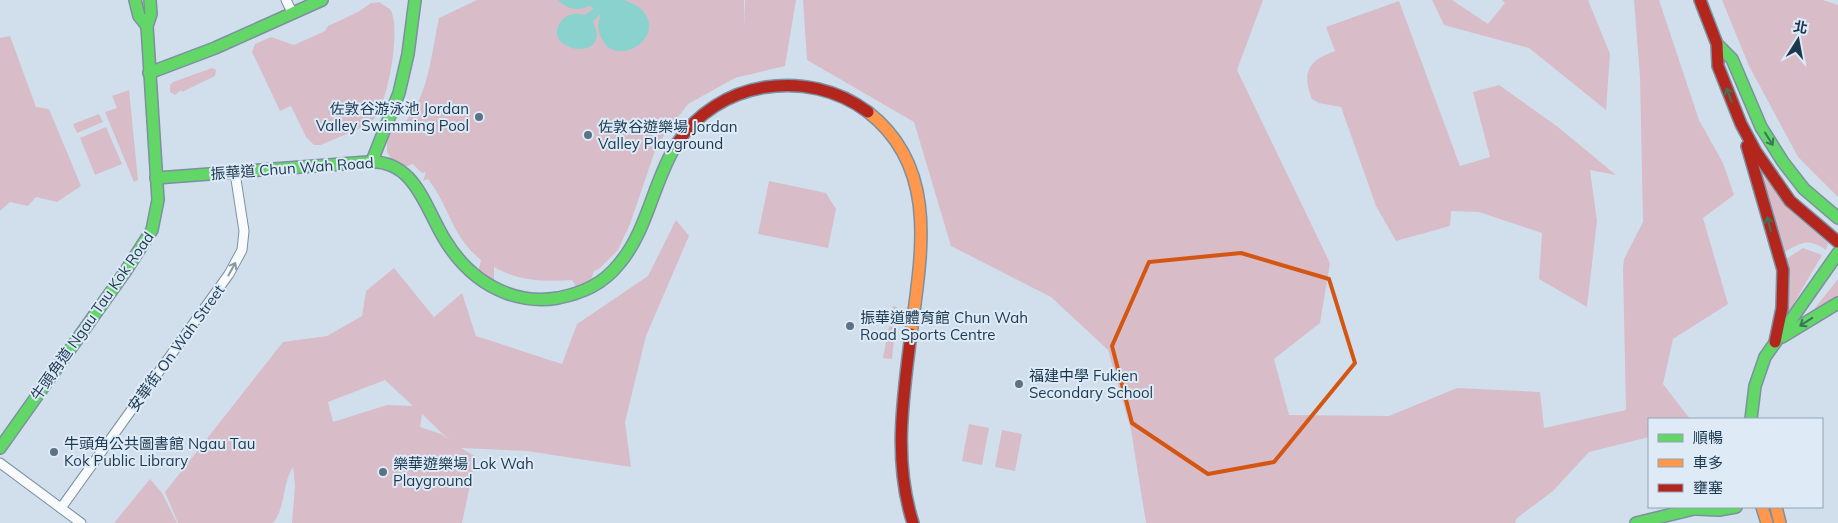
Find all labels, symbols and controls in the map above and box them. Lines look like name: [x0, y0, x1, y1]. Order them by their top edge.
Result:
north arrow: [1773, 15, 1823, 65]
text: 北: [1792, 17, 1809, 37]
one-way arrow: [1724, 88, 1733, 103]
place label: 佐敦谷游泳池 Jordan Valley Swimming Pool: [316, 99, 469, 135]
marker: 佐敦谷游泳池 Jordan Valley Swimming Pool: [473, 111, 485, 123]
place label: 佐敦谷遊樂場 Jordan Valley Playground: [598, 117, 738, 153]
marker: 佐敦谷遊樂場 Jordan Valley Playground: [582, 129, 594, 141]
one-way arrow: [1764, 132, 1774, 146]
street label: 振華道 Chun Wah Road: [210, 153, 374, 183]
one-way arrow: [1764, 216, 1774, 232]
street label: 牛頭角道 Ngau Tau Kok Road: [26, 228, 158, 404]
one-way arrow: [227, 261, 237, 276]
street label: 安華街 On Wah Street: [124, 281, 228, 415]
place label: 振華道體育館 Chun Wah Road Sports Centre: [860, 308, 1028, 344]
one-way arrow: [1800, 317, 1814, 327]
marker: 振華道體育館 Chun Wah Road Sports Centre: [844, 320, 856, 332]
place label: 福建中學 Fukien Secondary School: [1029, 366, 1153, 402]
marker: 福建中學 Fukien Secondary School: [1013, 378, 1025, 390]
legend: [1648, 418, 1823, 508]
text: 順暢: [1693, 428, 1723, 447]
place label: 牛頭角公共圖書館 Ngau Tau Kok Public Library: [64, 434, 255, 470]
marker: 牛頭角公共圖書館 Ngau Tau Kok Public Library: [48, 446, 60, 458]
text: 車多: [1693, 453, 1723, 472]
place label: 樂華遊樂場 Lok Wah Playground: [393, 454, 534, 490]
marker: 樂華遊樂場 Lok Wah Playground: [377, 466, 389, 478]
text: 壅塞: [1693, 478, 1723, 497]

